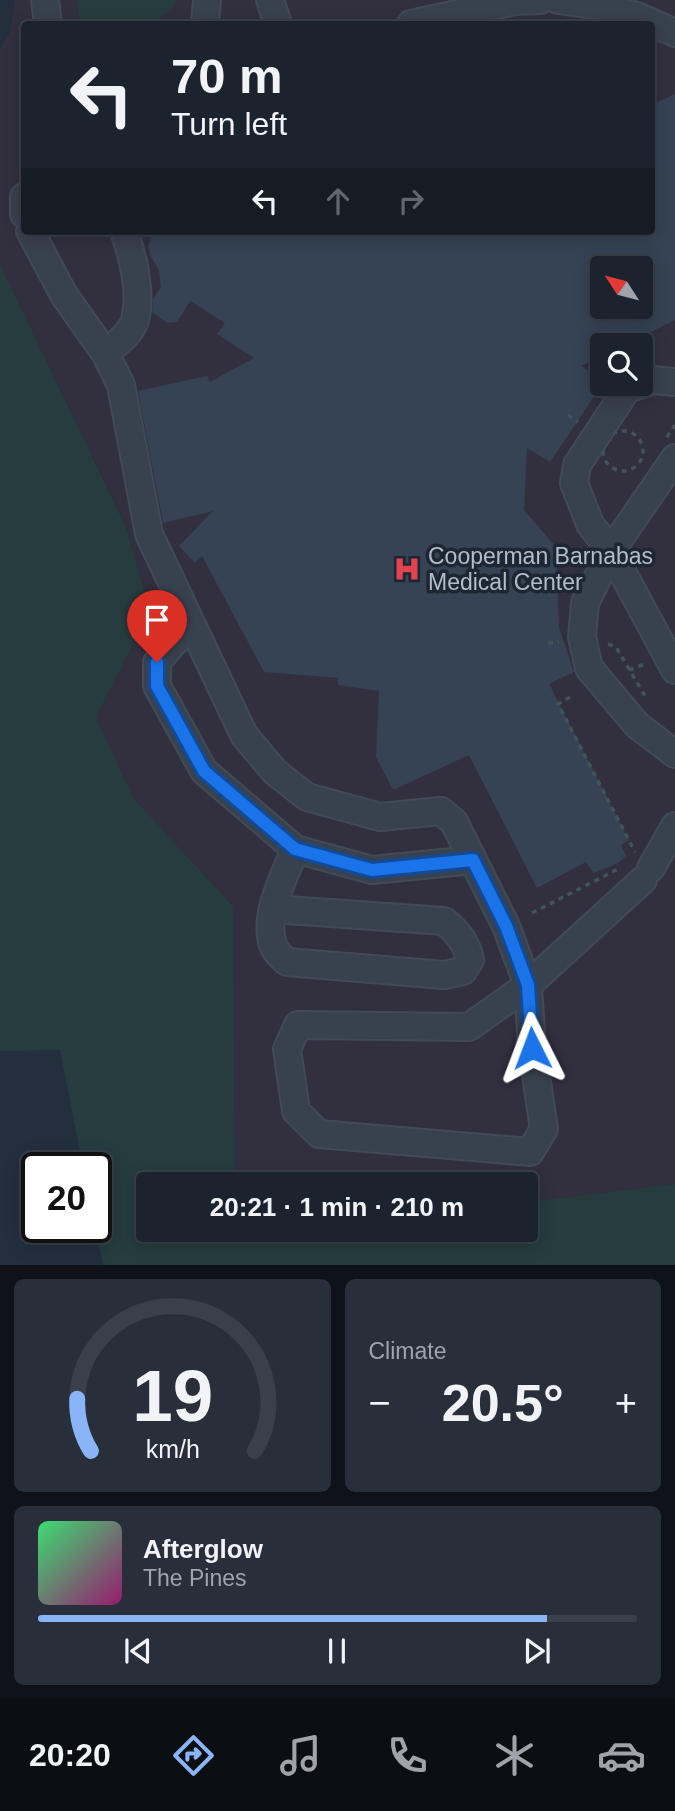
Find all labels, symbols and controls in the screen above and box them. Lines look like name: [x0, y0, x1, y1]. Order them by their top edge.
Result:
icon: left: [56, 49, 147, 140]
text: 70 m: [171, 49, 283, 103]
text: Turn left: [171, 106, 287, 142]
icon: left: [246, 182, 284, 220]
icon: ahead: [319, 182, 357, 220]
icon: right: [392, 182, 430, 220]
north arrow: [590, 256, 653, 318]
map controls: [590, 256, 653, 396]
button: search: [590, 333, 653, 396]
place label: Cooperman Barnabas Medical Center: [428, 543, 653, 595]
hospital icon: Cooperman Barnabas Medical Center: [392, 554, 422, 584]
pin: [127, 590, 187, 662]
icon: arrive: [138, 601, 176, 639]
position arrow: [495, 1011, 569, 1085]
speed limit sign: 20: [21, 1152, 112, 1243]
text: 20:21 · 1 min · 210 m: [210, 1192, 464, 1222]
text: Climate: [369, 1338, 446, 1364]
text: 19: [132, 1356, 213, 1437]
text: 20.5°: [442, 1374, 564, 1432]
text: −: [369, 1382, 391, 1424]
text: +: [615, 1382, 637, 1424]
text: km/h: [145, 1435, 199, 1463]
text: Afterglow: [143, 1534, 263, 1564]
text: The Pines: [143, 1565, 247, 1591]
icon: previous: [119, 1632, 157, 1670]
icon: pause: [318, 1632, 356, 1670]
icon: next: [518, 1632, 556, 1670]
icon: directions: [169, 1731, 218, 1780]
icon: music: [276, 1731, 325, 1780]
icon: phone: [383, 1731, 432, 1780]
icon: climate: [490, 1731, 539, 1780]
icon: car: [597, 1731, 646, 1780]
text: 20:20: [29, 1737, 111, 1773]

